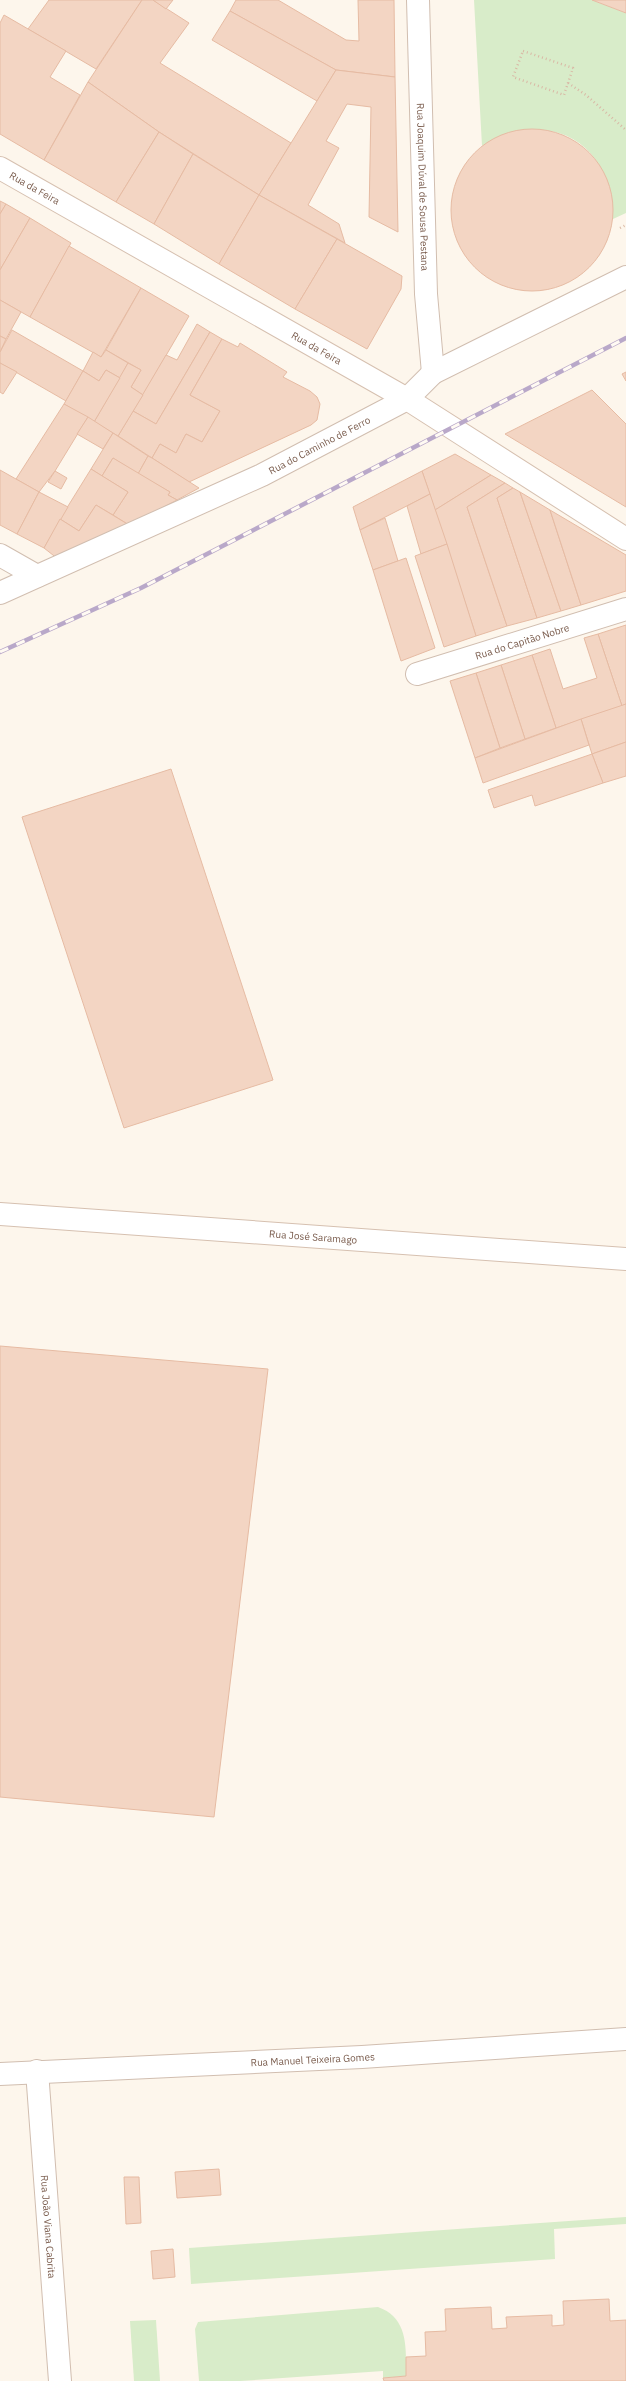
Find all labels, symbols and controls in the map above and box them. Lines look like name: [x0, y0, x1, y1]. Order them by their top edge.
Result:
street label: Rua Joaquim Dúval de Sousa Pestana: [414, 103, 432, 272]
street label: Rua da Feira: [7, 168, 63, 207]
street label: Rua da Feira: [289, 328, 345, 367]
street label: Rua do Caminho de Ferro: [266, 413, 373, 477]
street label: Rua do Capitão Nobre: [473, 620, 571, 662]
street label: Rua José Saramago: [269, 1227, 358, 1246]
street label: Rua Manuel Teixeira Gomes: [250, 2050, 375, 2069]
street label: Rua João Viana Cabrita: [38, 2174, 59, 2279]

